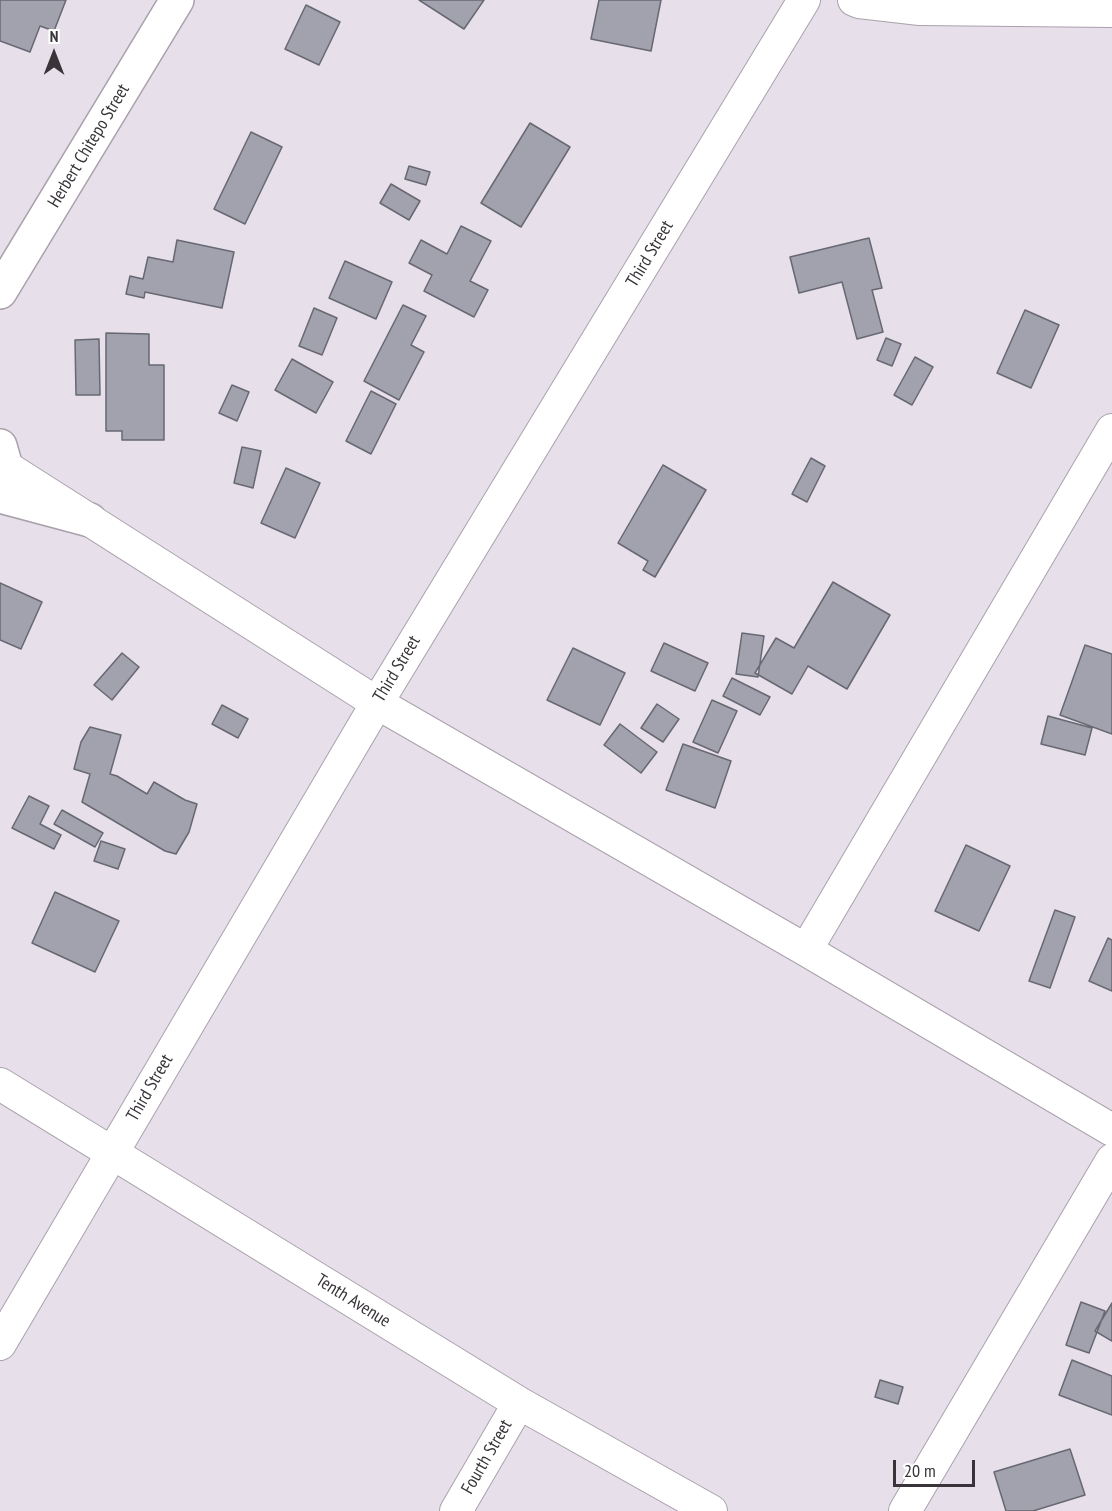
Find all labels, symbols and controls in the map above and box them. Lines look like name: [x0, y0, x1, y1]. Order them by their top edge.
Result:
north arrow: [24, 24, 84, 84]
text: N: [50, 26, 58, 46]
street label: Herbert Chitepo Street: [44, 80, 134, 212]
street label: Third Street: [622, 217, 678, 291]
street label: Third Street: [369, 632, 425, 706]
street label: Third Street: [122, 1051, 178, 1125]
street label: Tenth Avenue: [312, 1270, 394, 1332]
street label: Fourth Street: [457, 1416, 517, 1498]
scale bar: [896, 1448, 978, 1486]
text: 20 m: [904, 1459, 936, 1482]

